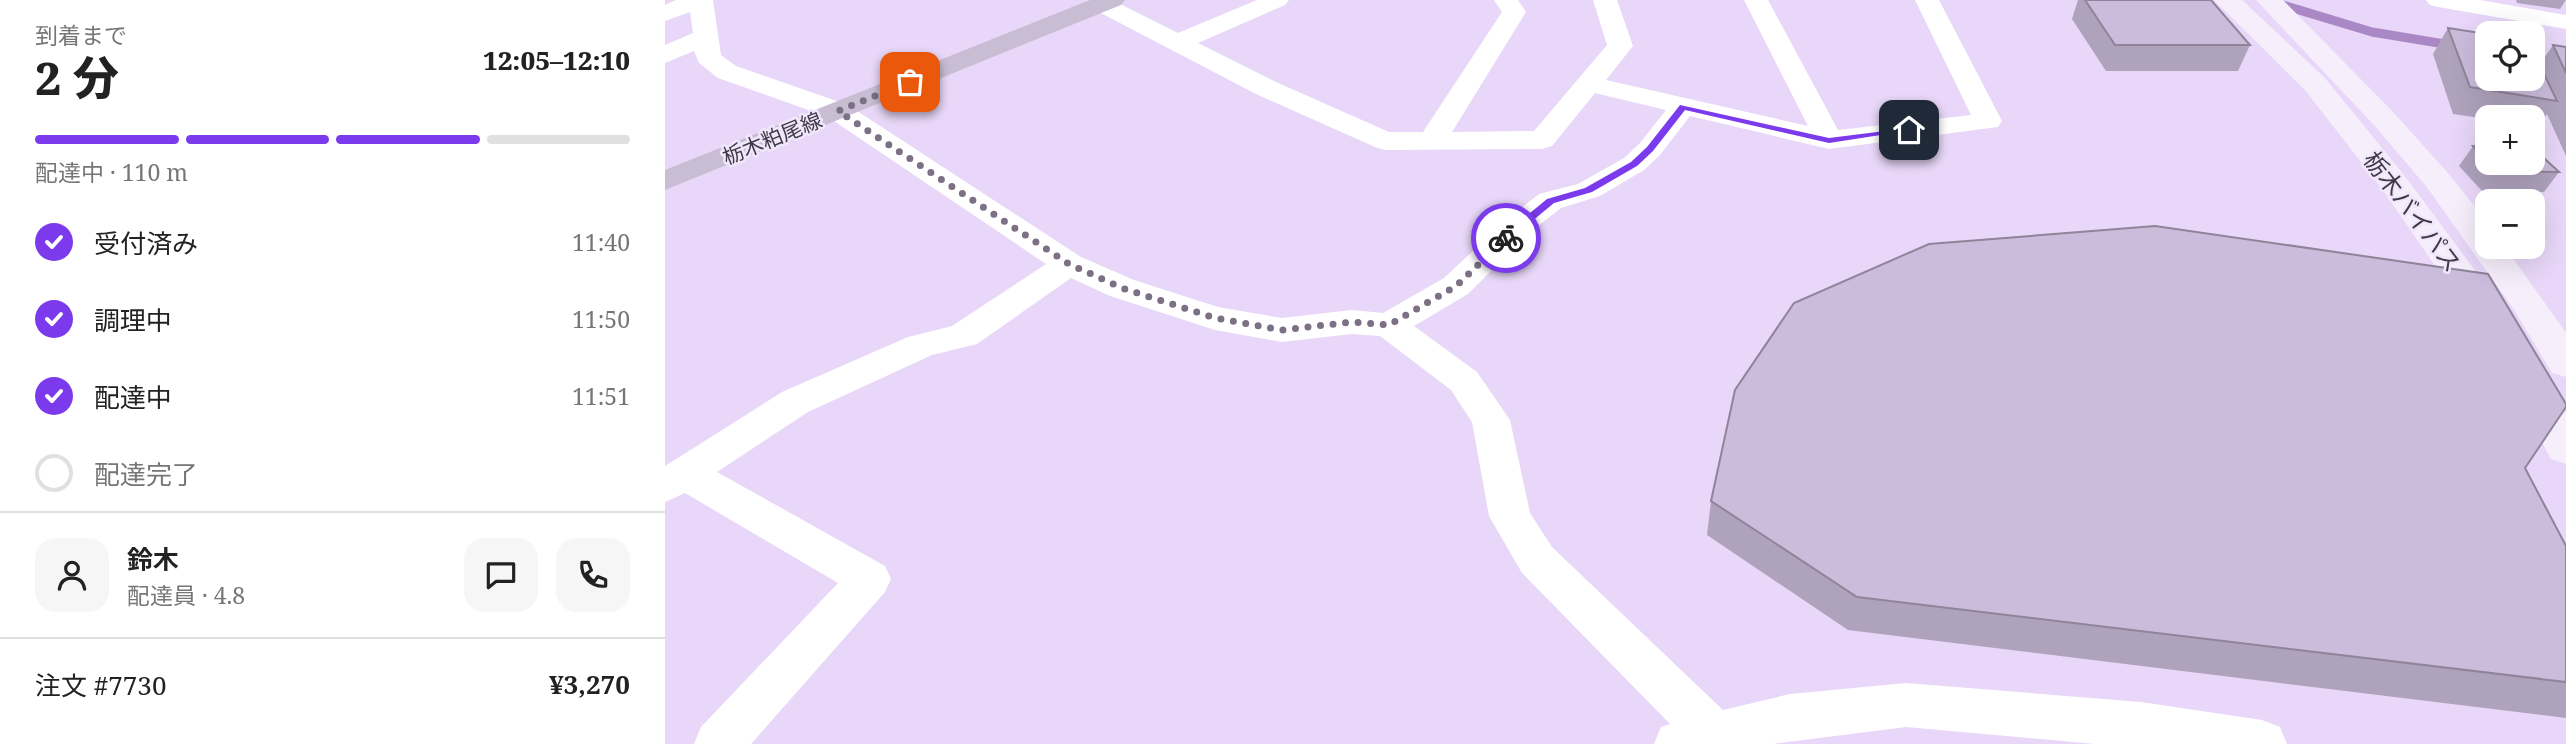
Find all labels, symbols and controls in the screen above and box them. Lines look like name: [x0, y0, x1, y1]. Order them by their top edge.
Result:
text: 到着まで: [35, 19, 127, 51]
map controls: [2475, 21, 2545, 259]
button: locate: [2475, 21, 2545, 91]
text: 12:05–12:10: [483, 42, 630, 78]
text: 2 分: [35, 46, 119, 108]
pin: [880, 52, 940, 112]
icon: bag: [891, 63, 929, 101]
pin: [1879, 100, 1939, 160]
street label: 栃木粕尾線: [718, 105, 826, 171]
button: +: [2475, 105, 2545, 175]
icon: home: [1890, 111, 1928, 149]
street label: 栃木バイパス: [2357, 144, 2469, 278]
text: 配達中 · 110 m: [35, 156, 188, 188]
button: −: [2475, 189, 2545, 259]
courier: [1471, 203, 1541, 273]
icon: bike: [1487, 219, 1525, 257]
icon: check: [35, 223, 73, 261]
text: 受付済み: [94, 225, 198, 261]
text: 11:40: [572, 226, 630, 258]
icon: check: [35, 300, 73, 338]
text: 調理中: [94, 302, 172, 338]
text: 11:50: [572, 303, 630, 335]
icon: check: [35, 377, 73, 415]
text: 配達中: [94, 379, 172, 415]
text: 11:51: [572, 380, 630, 412]
text: 配達完了: [94, 456, 198, 492]
button: person: [35, 538, 109, 612]
button: chat: [464, 538, 538, 612]
button: phone: [556, 538, 630, 612]
text: 鈴木: [127, 541, 179, 577]
text: 配達員 · 4.8: [127, 579, 245, 611]
text: ¥3,270: [549, 666, 630, 702]
text: 注文 #7730: [35, 667, 166, 703]

